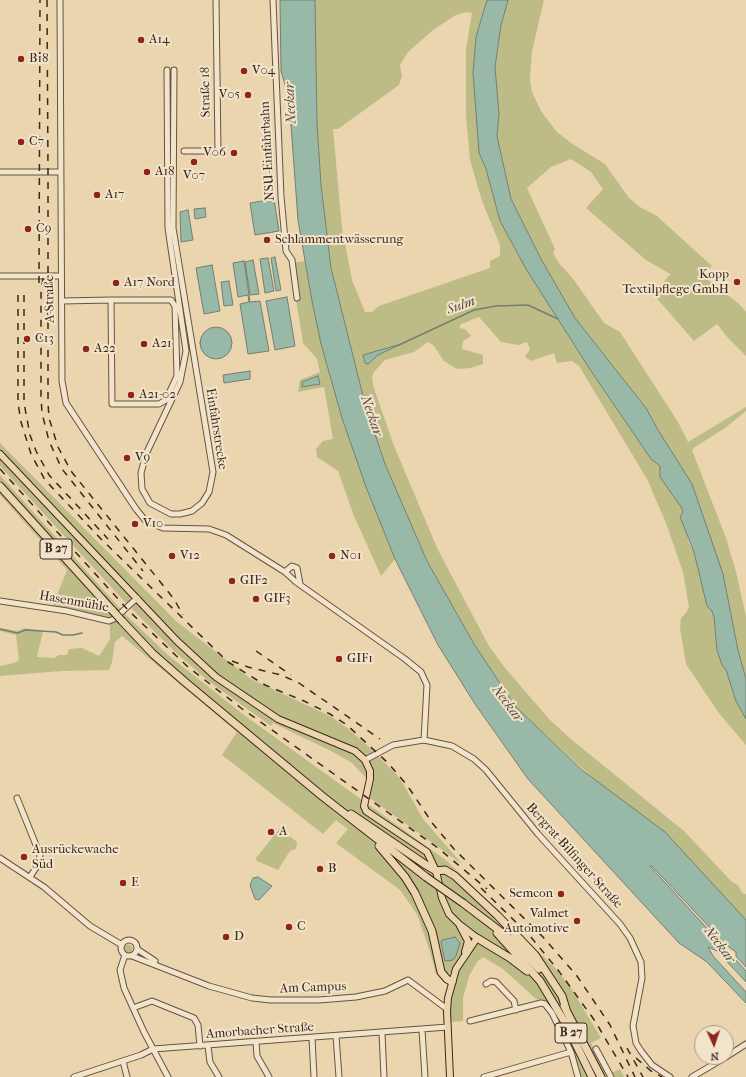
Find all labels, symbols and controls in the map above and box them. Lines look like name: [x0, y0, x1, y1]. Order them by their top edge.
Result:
place label: A14: [149, 32, 170, 48]
marker: A14: [136, 35, 146, 45]
place label: B18: [29, 51, 49, 67]
marker: B18: [16, 54, 26, 64]
place label: V04: [252, 63, 275, 79]
marker: V04: [239, 66, 249, 76]
street label: Straße 18: [198, 67, 214, 117]
water label: Neckar: [282, 82, 300, 124]
place label: V05: [219, 87, 240, 103]
marker: V05: [243, 90, 253, 100]
street label: NSU-Einfahrbahn: [258, 101, 278, 201]
place label: C7: [29, 134, 44, 150]
marker: C7: [16, 137, 26, 147]
place label: V06: [203, 145, 226, 161]
marker: V06: [229, 148, 239, 158]
marker: V07: [189, 157, 199, 167]
place label: A18: [155, 164, 175, 180]
marker: A18: [142, 167, 152, 177]
place label: V07: [183, 168, 205, 184]
place label: A17: [105, 187, 124, 203]
marker: A17: [92, 190, 102, 200]
place label: C9: [36, 221, 52, 237]
marker: C9: [23, 224, 33, 234]
place label: Schlammentwässerung: [275, 232, 403, 248]
marker: Schlammentwässerung: [262, 235, 272, 245]
place label: Kopp Textilpflege GmbH: [622, 267, 729, 298]
street label: A-Straße: [42, 275, 58, 323]
place label: A17 Nord: [124, 275, 175, 291]
marker: Kopp Textilpflege GmbH: [732, 277, 742, 287]
marker: A17 Nord: [111, 278, 121, 288]
water label: Sulm: [444, 293, 478, 319]
place label: C13: [35, 331, 54, 347]
marker: C13: [22, 334, 32, 344]
place label: A21: [152, 336, 172, 352]
marker: A21: [139, 339, 149, 349]
place label: A22: [94, 341, 116, 357]
marker: A22: [81, 344, 91, 354]
place label: A21-02: [139, 387, 176, 403]
street label: Einfahrstrecke: [202, 387, 230, 471]
marker: A21-02: [126, 390, 136, 400]
water label: Neckar: [356, 394, 386, 438]
place label: V9: [135, 450, 150, 466]
marker: V9: [122, 453, 132, 463]
place label: V10: [143, 516, 163, 532]
marker: V10: [130, 519, 140, 529]
road number: B 27: [40, 539, 72, 559]
place label: V12: [180, 548, 200, 564]
place label: N01: [340, 548, 362, 564]
marker: V12: [167, 551, 177, 561]
marker: N01: [327, 551, 337, 561]
place label: GIF2: [240, 573, 268, 589]
marker: GIF2: [227, 576, 237, 586]
street label: Hasenmühle: [38, 588, 110, 616]
place label: GIF3: [264, 591, 291, 607]
marker: GIF3: [251, 594, 261, 604]
place label: GIF1: [347, 651, 373, 667]
marker: GIF1: [334, 654, 344, 664]
water label: Neckar: [488, 682, 526, 726]
street label: Bergrat-Bilfinger-Straße: [523, 800, 625, 912]
place label: A: [279, 824, 287, 840]
marker: A: [266, 827, 276, 837]
place label: Ausrückewache Süd: [32, 842, 119, 873]
marker: Ausrückewache Süd: [19, 852, 29, 862]
place label: B: [328, 861, 336, 877]
marker: B: [315, 864, 325, 874]
place label: E: [131, 875, 139, 891]
marker: E: [118, 878, 128, 888]
place label: Semcon: [509, 886, 553, 902]
marker: Semcon: [556, 889, 566, 899]
place label: Valmet Automotive: [504, 906, 569, 937]
marker: Valmet Automotive: [572, 916, 582, 926]
place label: C: [297, 919, 306, 935]
marker: C: [284, 922, 294, 932]
water label: Neckar: [700, 923, 738, 967]
place label: D: [234, 929, 244, 945]
marker: D: [221, 932, 231, 942]
street label: Am Campus: [279, 979, 347, 997]
street label: Amorbacher Straße: [206, 1019, 314, 1043]
road number: B 27: [555, 1023, 587, 1043]
north arrow: [694, 1025, 734, 1065]
text: N: [710, 1050, 719, 1063]

